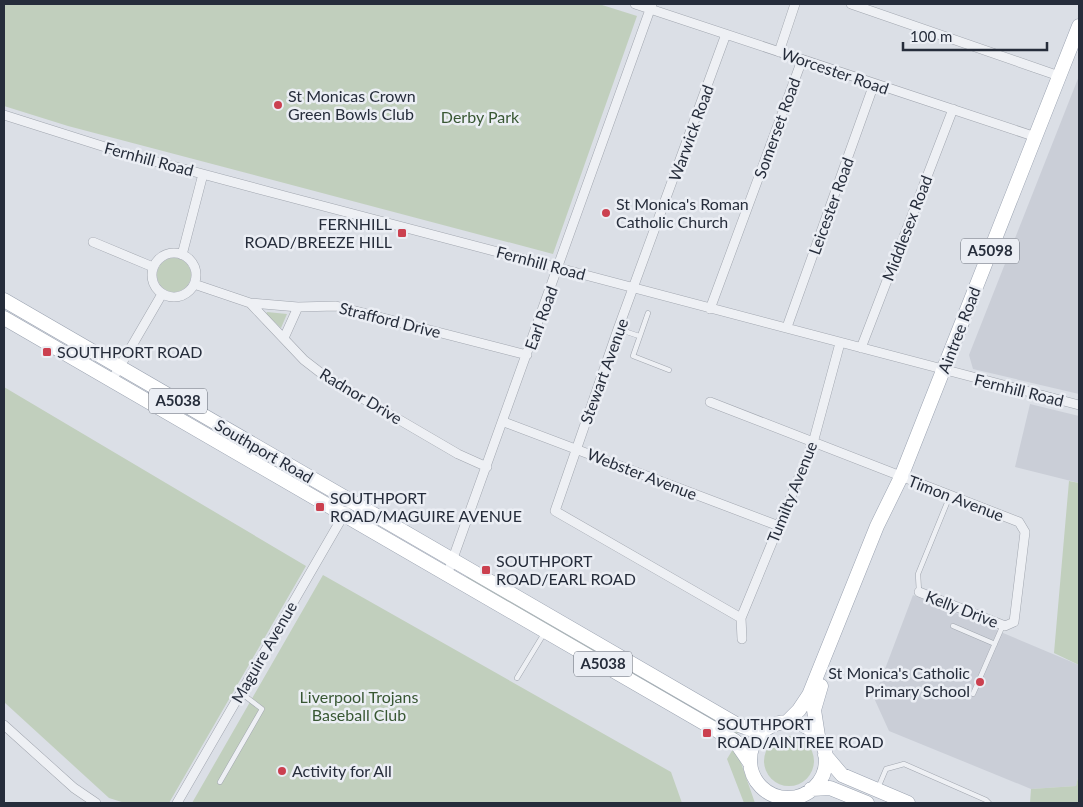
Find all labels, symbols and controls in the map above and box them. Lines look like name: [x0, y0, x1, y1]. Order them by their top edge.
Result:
scale bar: [903, 20, 1047, 52]
text: 100 m: [910, 27, 952, 45]
street label: Worcester Road: [779, 43, 891, 98]
street label: Somerset Road: [750, 75, 804, 181]
street label: Warwick Road: [664, 82, 717, 184]
place label: St Monicas Crown Green Bowls Club: [288, 86, 416, 123]
marker: St Monicas Crown Green Bowls Club: [272, 99, 284, 111]
park label: Derby Park: [441, 107, 520, 126]
street label: Fernhill Road: [102, 138, 196, 180]
street label: Leicester Road: [804, 155, 857, 257]
street label: Middlesex Road: [878, 172, 935, 283]
place label: St Monica's Roman Catholic Church: [616, 194, 749, 231]
marker: St Monica's Roman Catholic Church: [600, 207, 612, 219]
place label: FERNHILL ROAD/BREEZE HILL: [245, 214, 392, 251]
marker: FERNHILL ROAD/BREEZE HILL: [396, 227, 408, 239]
road number: A5098: [961, 238, 1019, 264]
street label: Fernhill Road: [494, 242, 588, 284]
street label: Earl Road: [520, 283, 561, 352]
street label: Aintree Road: [933, 284, 984, 376]
street label: Strafford Drive: [337, 298, 443, 341]
street label: Stewart Avenue: [576, 315, 631, 426]
place label: SOUTHPORT ROAD: [57, 342, 202, 361]
marker: SOUTHPORT ROAD: [41, 346, 53, 358]
street label: Radnor Drive: [317, 364, 406, 428]
street label: Fernhill Road: [972, 369, 1066, 410]
road number: A5038: [149, 388, 207, 414]
street label: Southport Road: [212, 415, 317, 486]
street label: Tumilty Avenue: [763, 438, 820, 545]
street label: Webster Avenue: [585, 444, 700, 503]
street label: Timon Avenue: [906, 471, 1007, 524]
place label: SOUTHPORT ROAD/MAGUIRE AVENUE: [330, 488, 522, 525]
marker: SOUTHPORT ROAD/MAGUIRE AVENUE: [314, 501, 326, 513]
place label: SOUTHPORT ROAD/EARL ROAD: [496, 551, 636, 588]
marker: SOUTHPORT ROAD/EARL ROAD: [480, 564, 492, 576]
street label: Kelly Drive: [923, 586, 1001, 631]
street label: Maguire Avenue: [227, 598, 300, 706]
road number: A5038: [574, 652, 632, 676]
place label: St Monica's Catholic Primary School: [828, 663, 970, 700]
marker: St Monica's Catholic Primary School: [974, 676, 986, 688]
park label: Liverpool Trojans Baseball Club: [300, 687, 418, 724]
place label: SOUTHPORT ROAD/AINTREE ROAD: [717, 714, 884, 751]
marker: SOUTHPORT ROAD/AINTREE ROAD: [701, 727, 713, 739]
place label: Activity for All: [292, 761, 392, 780]
marker: Activity for All: [276, 765, 288, 777]

